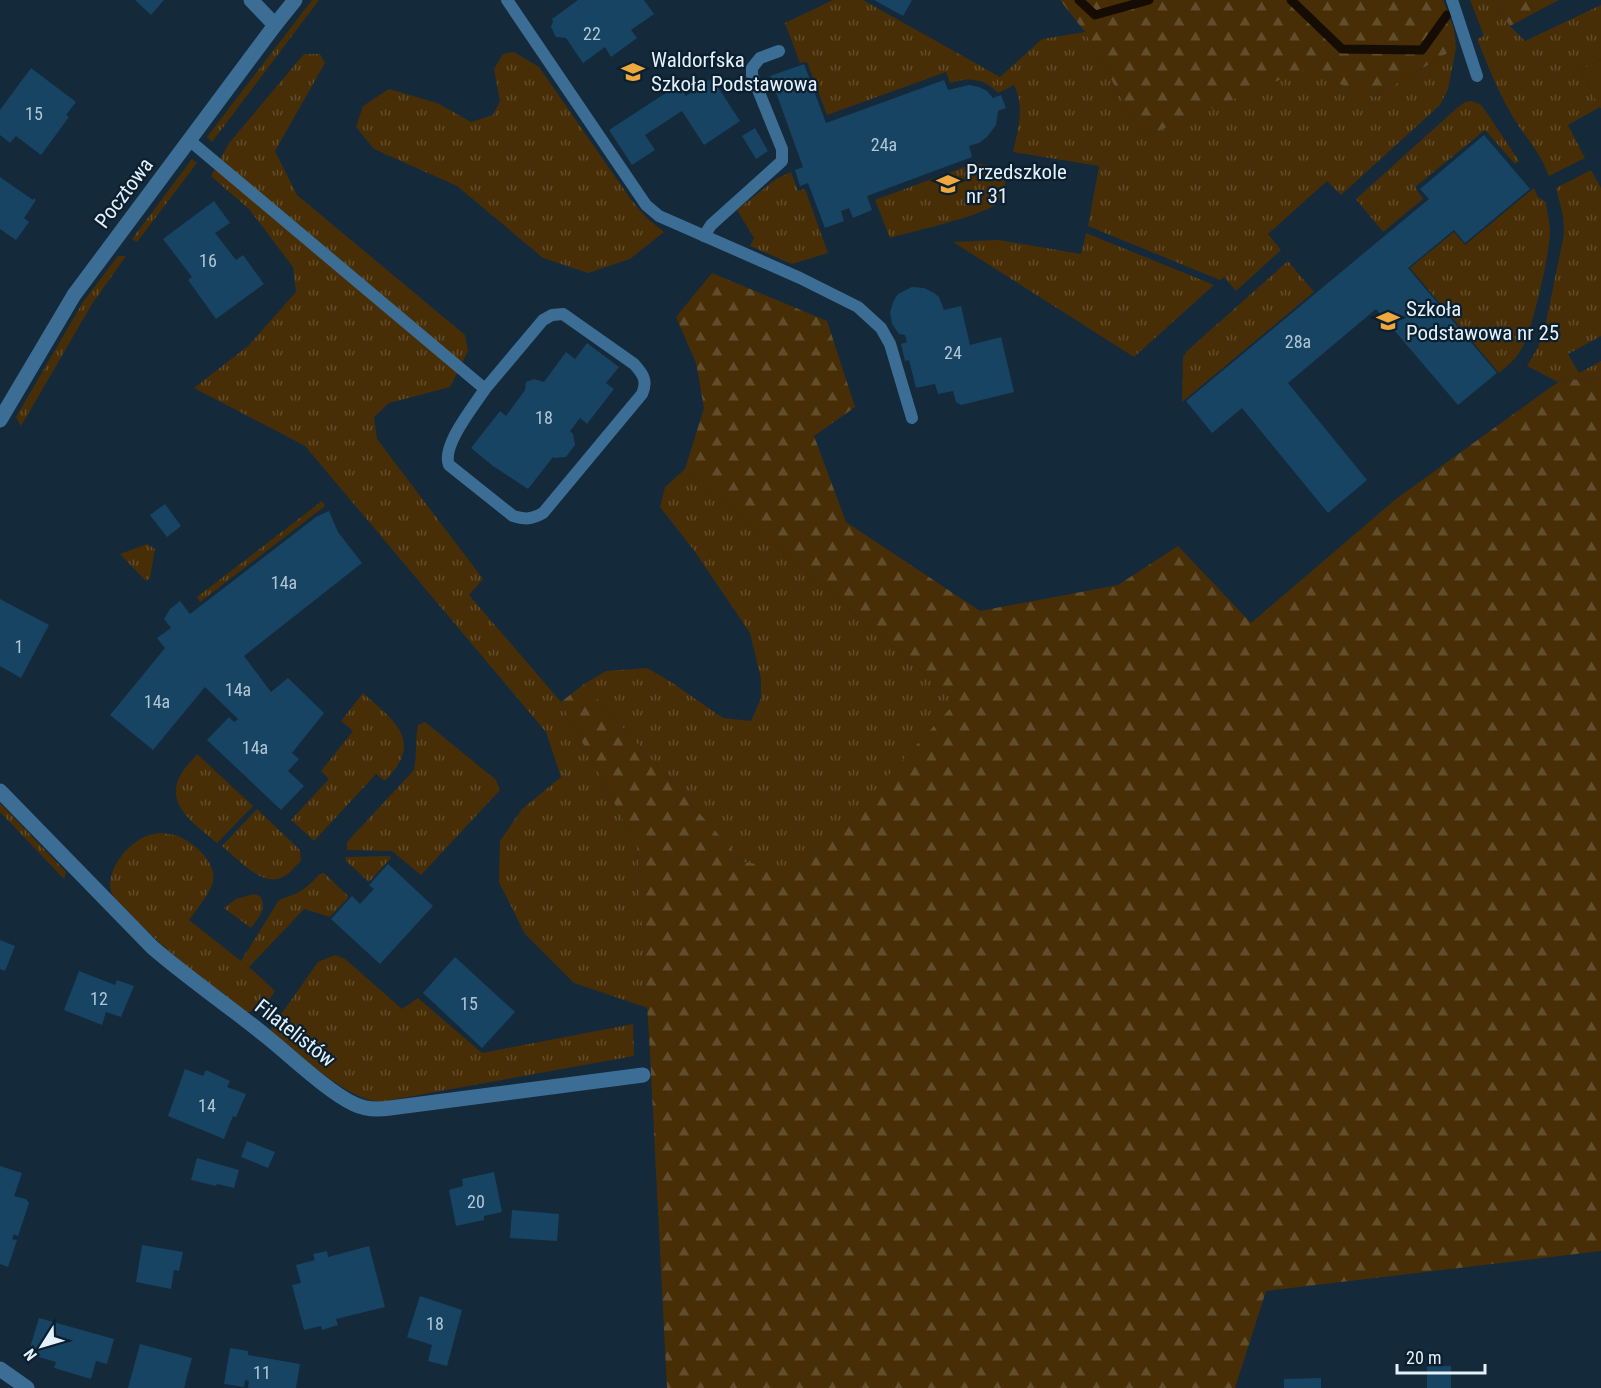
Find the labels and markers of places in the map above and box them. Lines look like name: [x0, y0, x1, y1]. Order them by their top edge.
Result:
place label: Waldorfska Szkoła Podstawowa: [651, 48, 817, 96]
school or university icon: Waldorfska Szkoła Podstawowa: [620, 59, 646, 85]
place label: Przedszkole nr 31: [966, 160, 1067, 208]
school or university icon: Przedszkole nr 31: [935, 171, 961, 197]
place label: Szkoła Podstawowa nr 25: [1406, 297, 1559, 345]
school or university icon: Szkoła Podstawowa nr 25: [1375, 308, 1401, 334]

